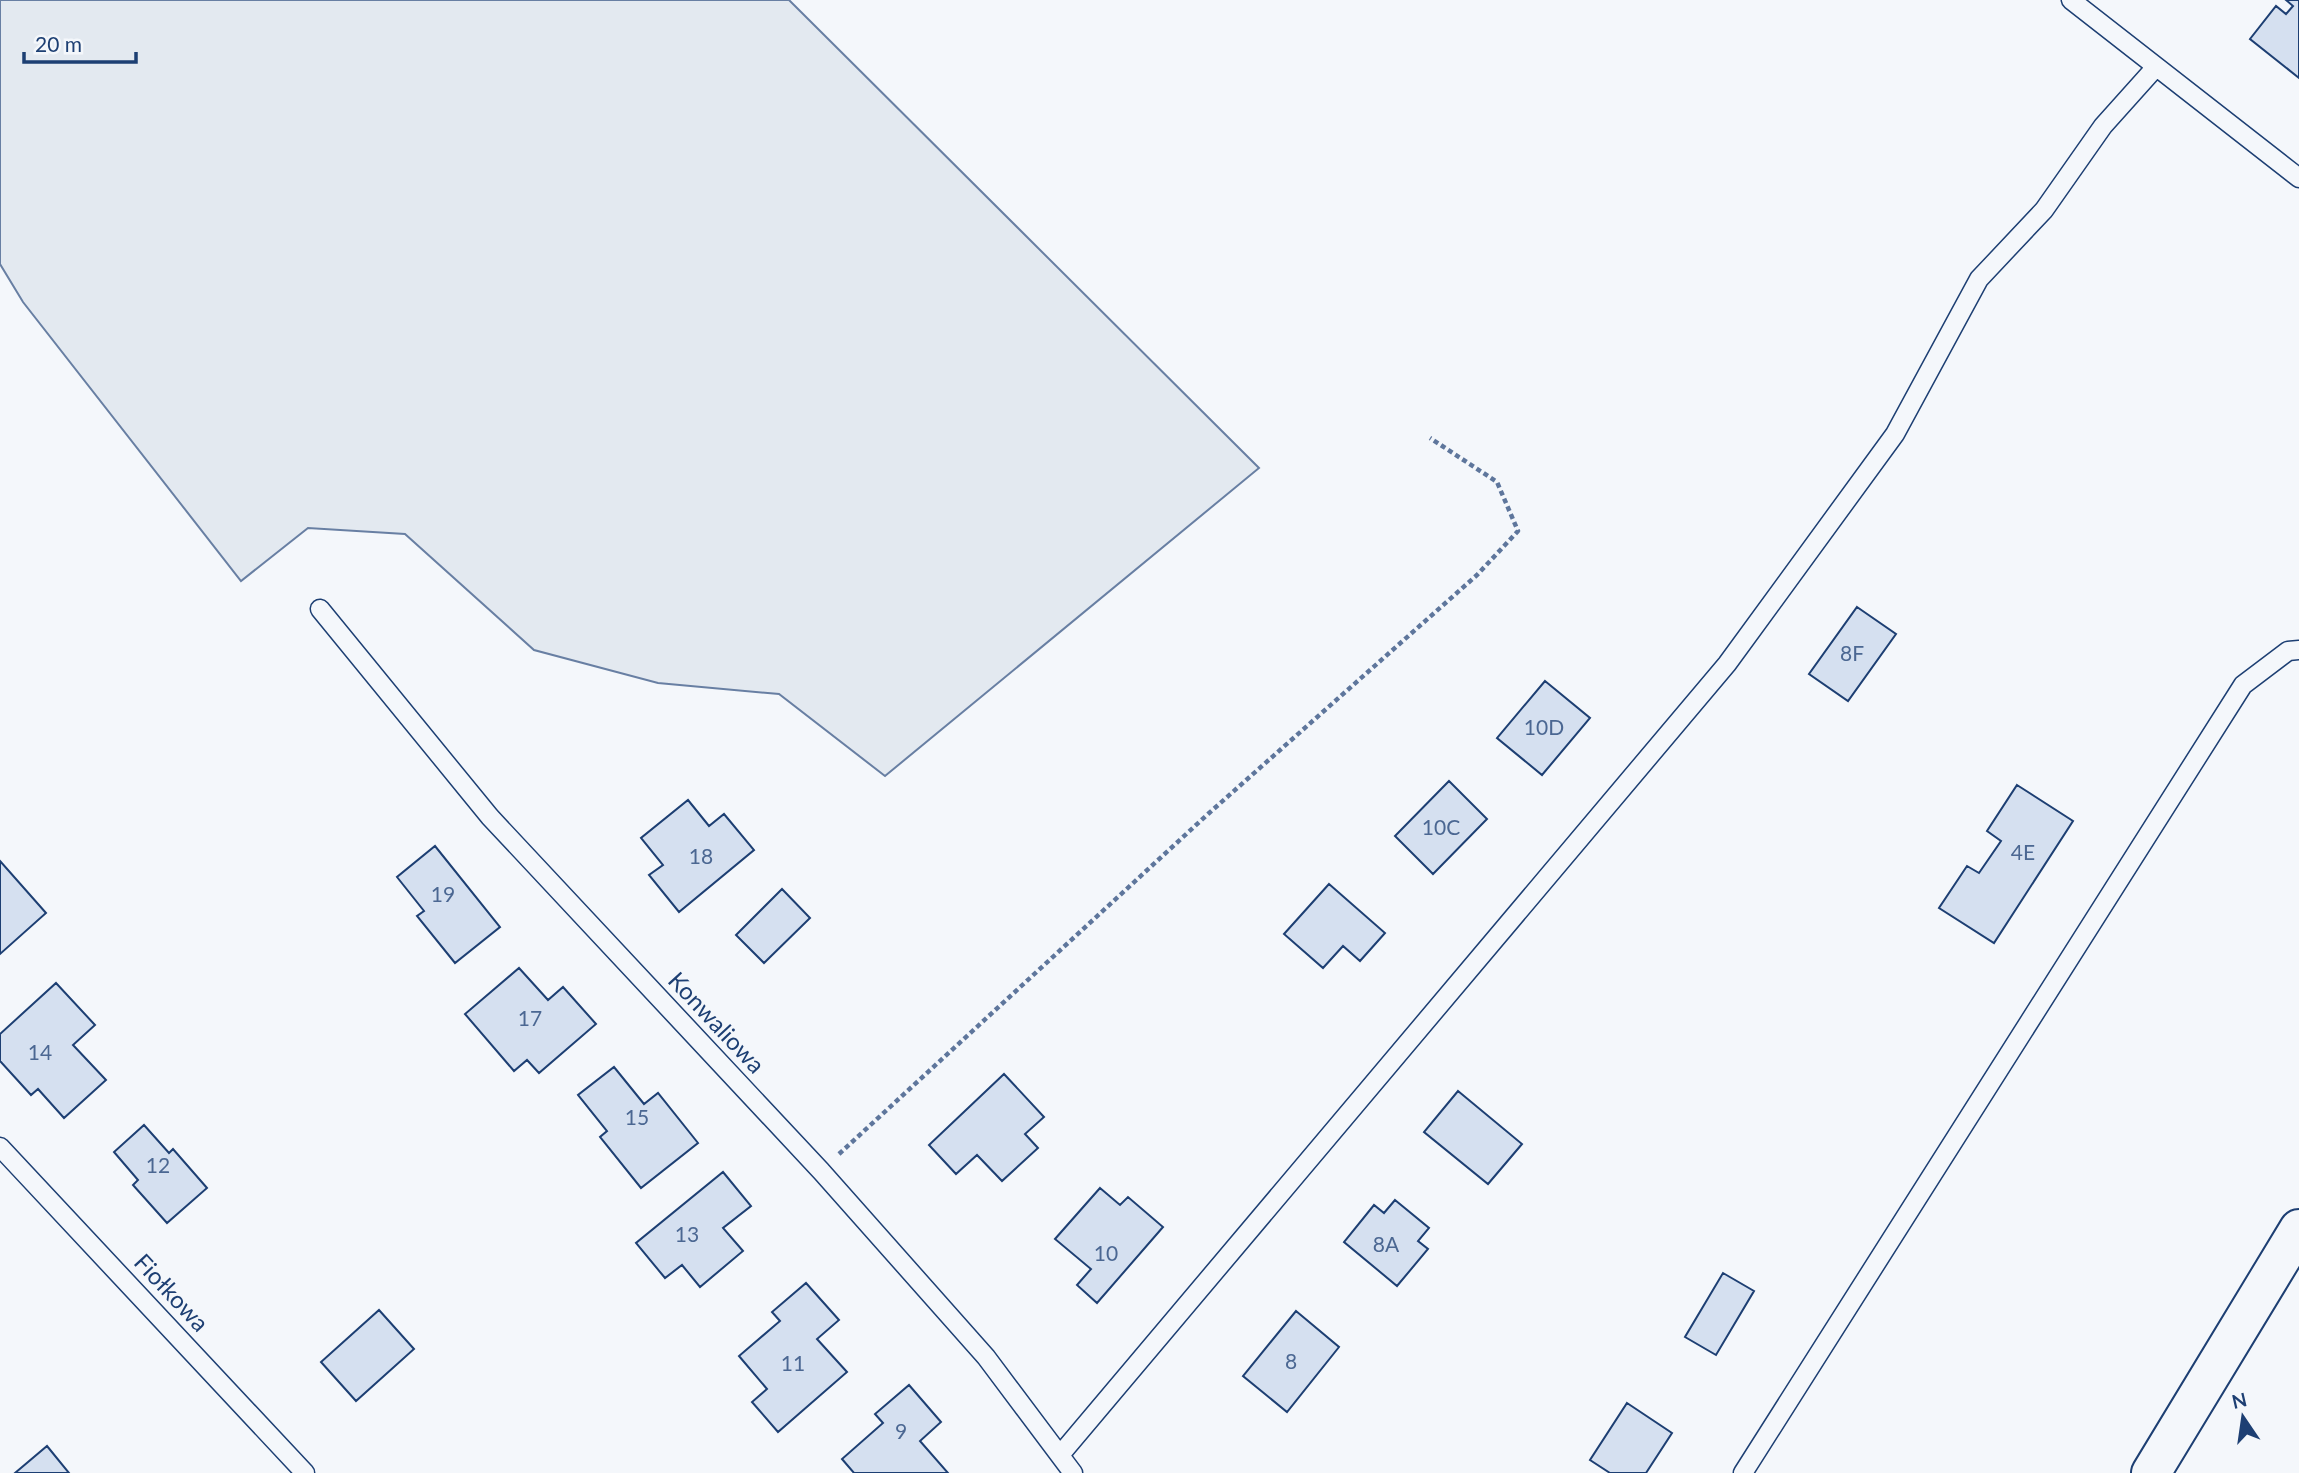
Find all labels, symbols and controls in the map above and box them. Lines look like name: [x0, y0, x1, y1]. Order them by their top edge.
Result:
scale bar: [24, 21, 136, 65]
text: 20 m: [35, 31, 82, 56]
house number: 8F: [1840, 640, 1864, 665]
house number: 10D: [1524, 714, 1564, 739]
house number: 10C: [1422, 814, 1460, 839]
house number: 4E: [2011, 839, 2035, 864]
house number: 18: [689, 843, 713, 868]
house number: 19: [431, 881, 455, 906]
street label: Konwaliowa: [663, 965, 771, 1079]
house number: 17: [518, 1005, 542, 1030]
house number: 14: [28, 1039, 52, 1064]
house number: 15: [625, 1104, 649, 1129]
house number: 12: [146, 1152, 170, 1177]
house number: 13: [675, 1221, 699, 1246]
house number: 8A: [1373, 1231, 1400, 1256]
house number: 10: [1094, 1240, 1118, 1265]
street label: Fiołkowa: [129, 1247, 215, 1337]
house number: 8: [1285, 1348, 1297, 1373]
house number: 11: [781, 1350, 805, 1375]
north arrow: [2208, 1382, 2278, 1452]
text: N: [2229, 1387, 2249, 1413]
house number: 9: [895, 1418, 907, 1443]

